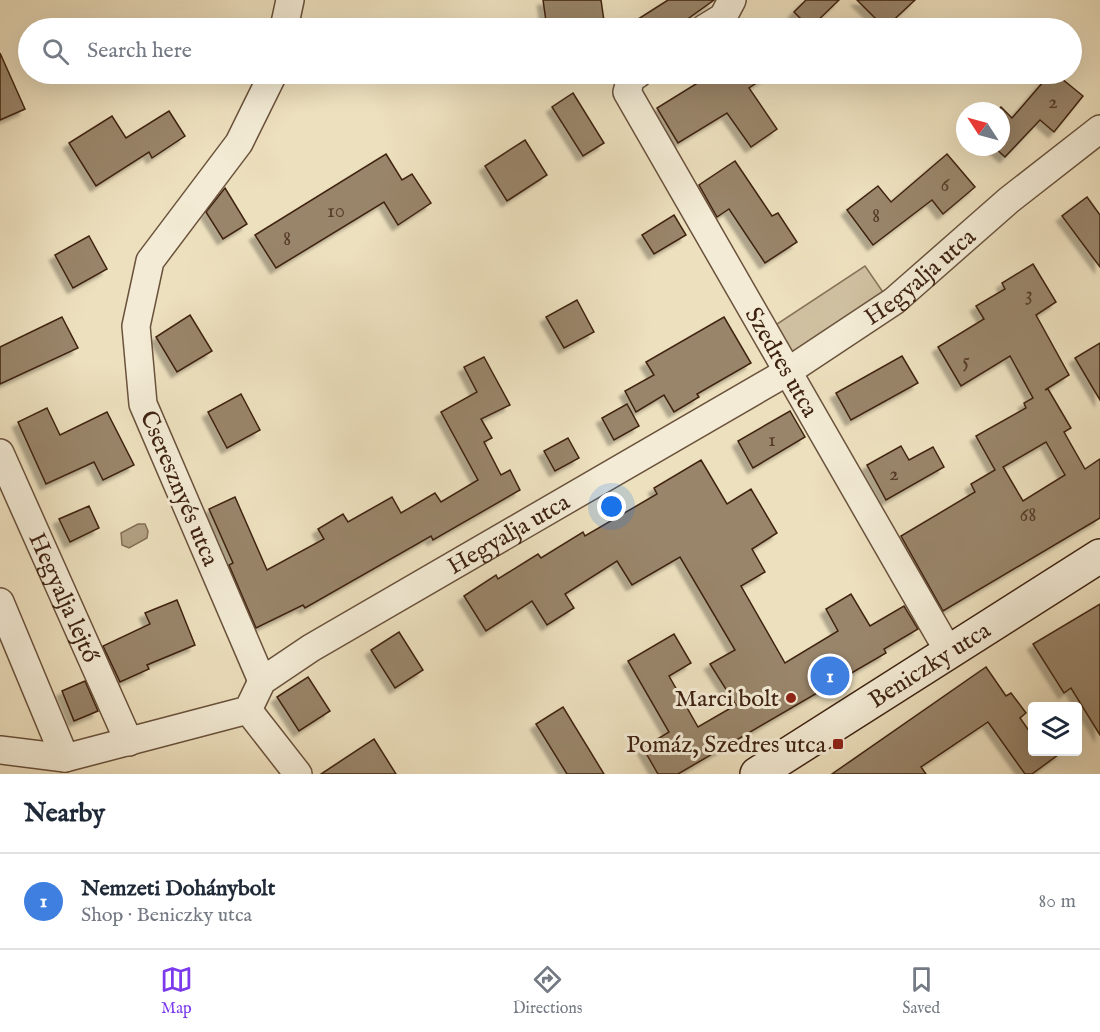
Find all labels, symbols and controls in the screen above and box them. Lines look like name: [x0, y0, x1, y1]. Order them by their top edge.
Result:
search box: [18, 18, 1082, 84]
icon: search: [39, 35, 72, 68]
text: Search here: [87, 37, 192, 65]
house number: 2: [1048, 89, 1058, 116]
north arrow: [956, 102, 1010, 156]
house number: 6: [941, 172, 951, 199]
house number: 10: [327, 198, 345, 225]
house number: 8: [872, 203, 880, 230]
street label: Hegyalja utca: [859, 222, 983, 333]
house number: 8: [283, 226, 291, 253]
house number: 3: [1025, 281, 1033, 308]
street label: Szedres utca: [737, 302, 825, 424]
house number: 5: [962, 348, 970, 375]
street label: Cseresznyés utca: [132, 406, 226, 572]
house number: 1: [768, 427, 776, 454]
house number: 2: [889, 461, 899, 488]
street label: Hegyalja utca: [442, 487, 576, 583]
your location: [597, 492, 626, 521]
house number: 68: [1019, 502, 1037, 529]
street label: Hegyalja lejtő: [21, 528, 106, 668]
street label: Beniczky utca: [863, 615, 997, 716]
pin: 1: [810, 654, 850, 698]
place label: Marci bolt: [675, 684, 779, 715]
marker: Marci bolt: [784, 691, 798, 705]
map controls: [1028, 702, 1082, 756]
button: layers: [1028, 702, 1082, 756]
place label: Pomáz, Szedres utca: [626, 730, 827, 761]
marker: Pomáz, Szedres utca: [831, 737, 845, 751]
text: Nearby: [24, 797, 105, 830]
text: Nemzeti Dohánybolt: [81, 875, 275, 903]
text: 1: [40, 889, 47, 914]
text: 80 m: [1039, 889, 1076, 914]
text: Shop · Beniczky utca: [81, 903, 252, 928]
tab: Map: [160, 963, 193, 1019]
tab: Directions: [513, 963, 582, 1019]
tab: Saved: [902, 963, 940, 1019]

